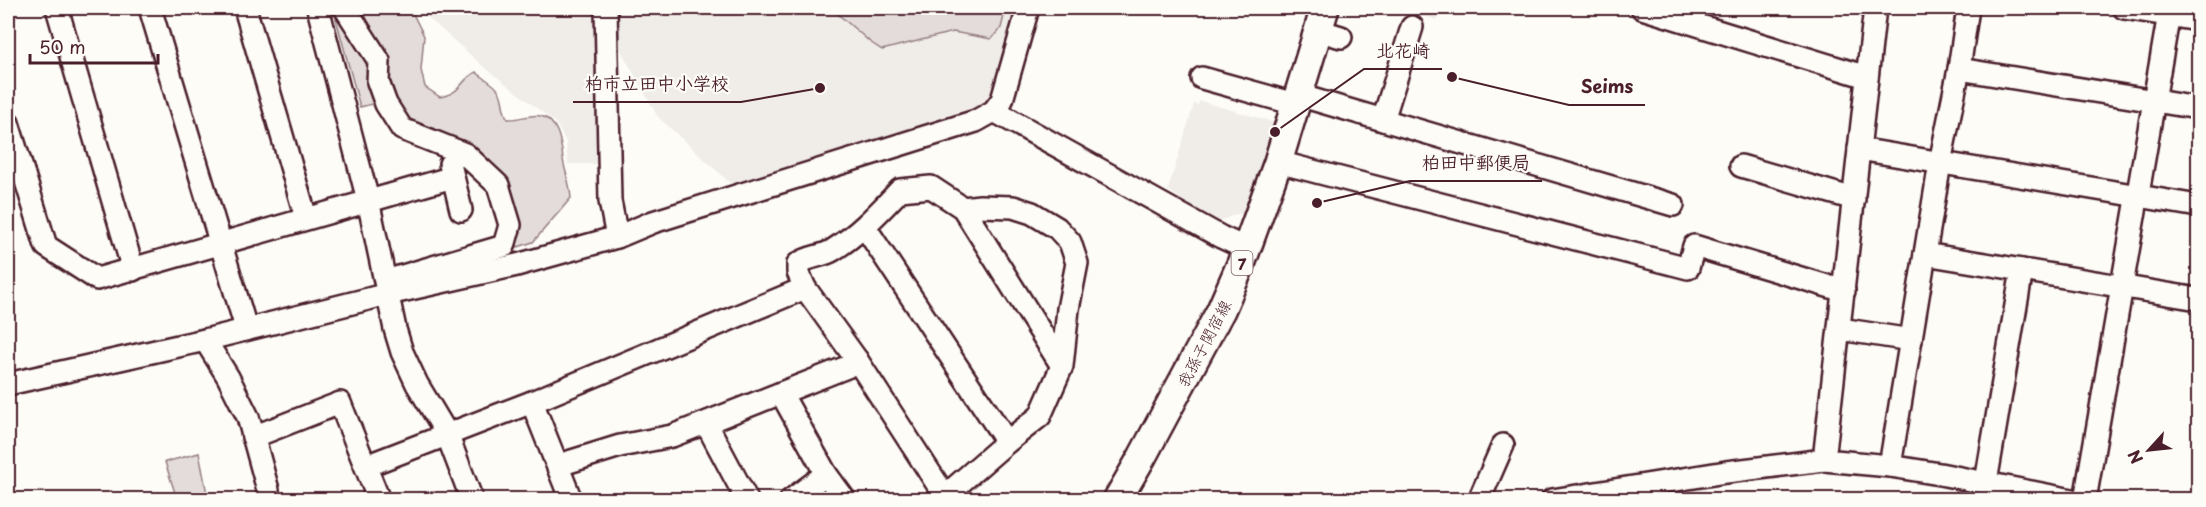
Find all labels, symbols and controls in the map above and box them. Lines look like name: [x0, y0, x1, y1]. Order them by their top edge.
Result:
scale bar: [30, 27, 158, 65]
text: 50 m: [39, 33, 86, 60]
callout: 北花崎: [1364, 33, 1442, 69]
text: 北花崎: [1376, 36, 1430, 63]
callout: 柏市立田中小学校: [573, 66, 741, 102]
text: 柏市立田中小学校: [585, 69, 729, 96]
callout: Seims: [1569, 69, 1645, 105]
text: Seims: [1581, 72, 1634, 99]
callout: 柏田中郵便局: [1410, 145, 1542, 181]
text: 柏田中郵便局: [1422, 148, 1530, 175]
road number: 7: [1232, 251, 1252, 275]
street label: 我孫子関宿線: [1170, 295, 1236, 391]
north arrow: [2119, 420, 2179, 480]
text: N: [2121, 446, 2148, 468]

